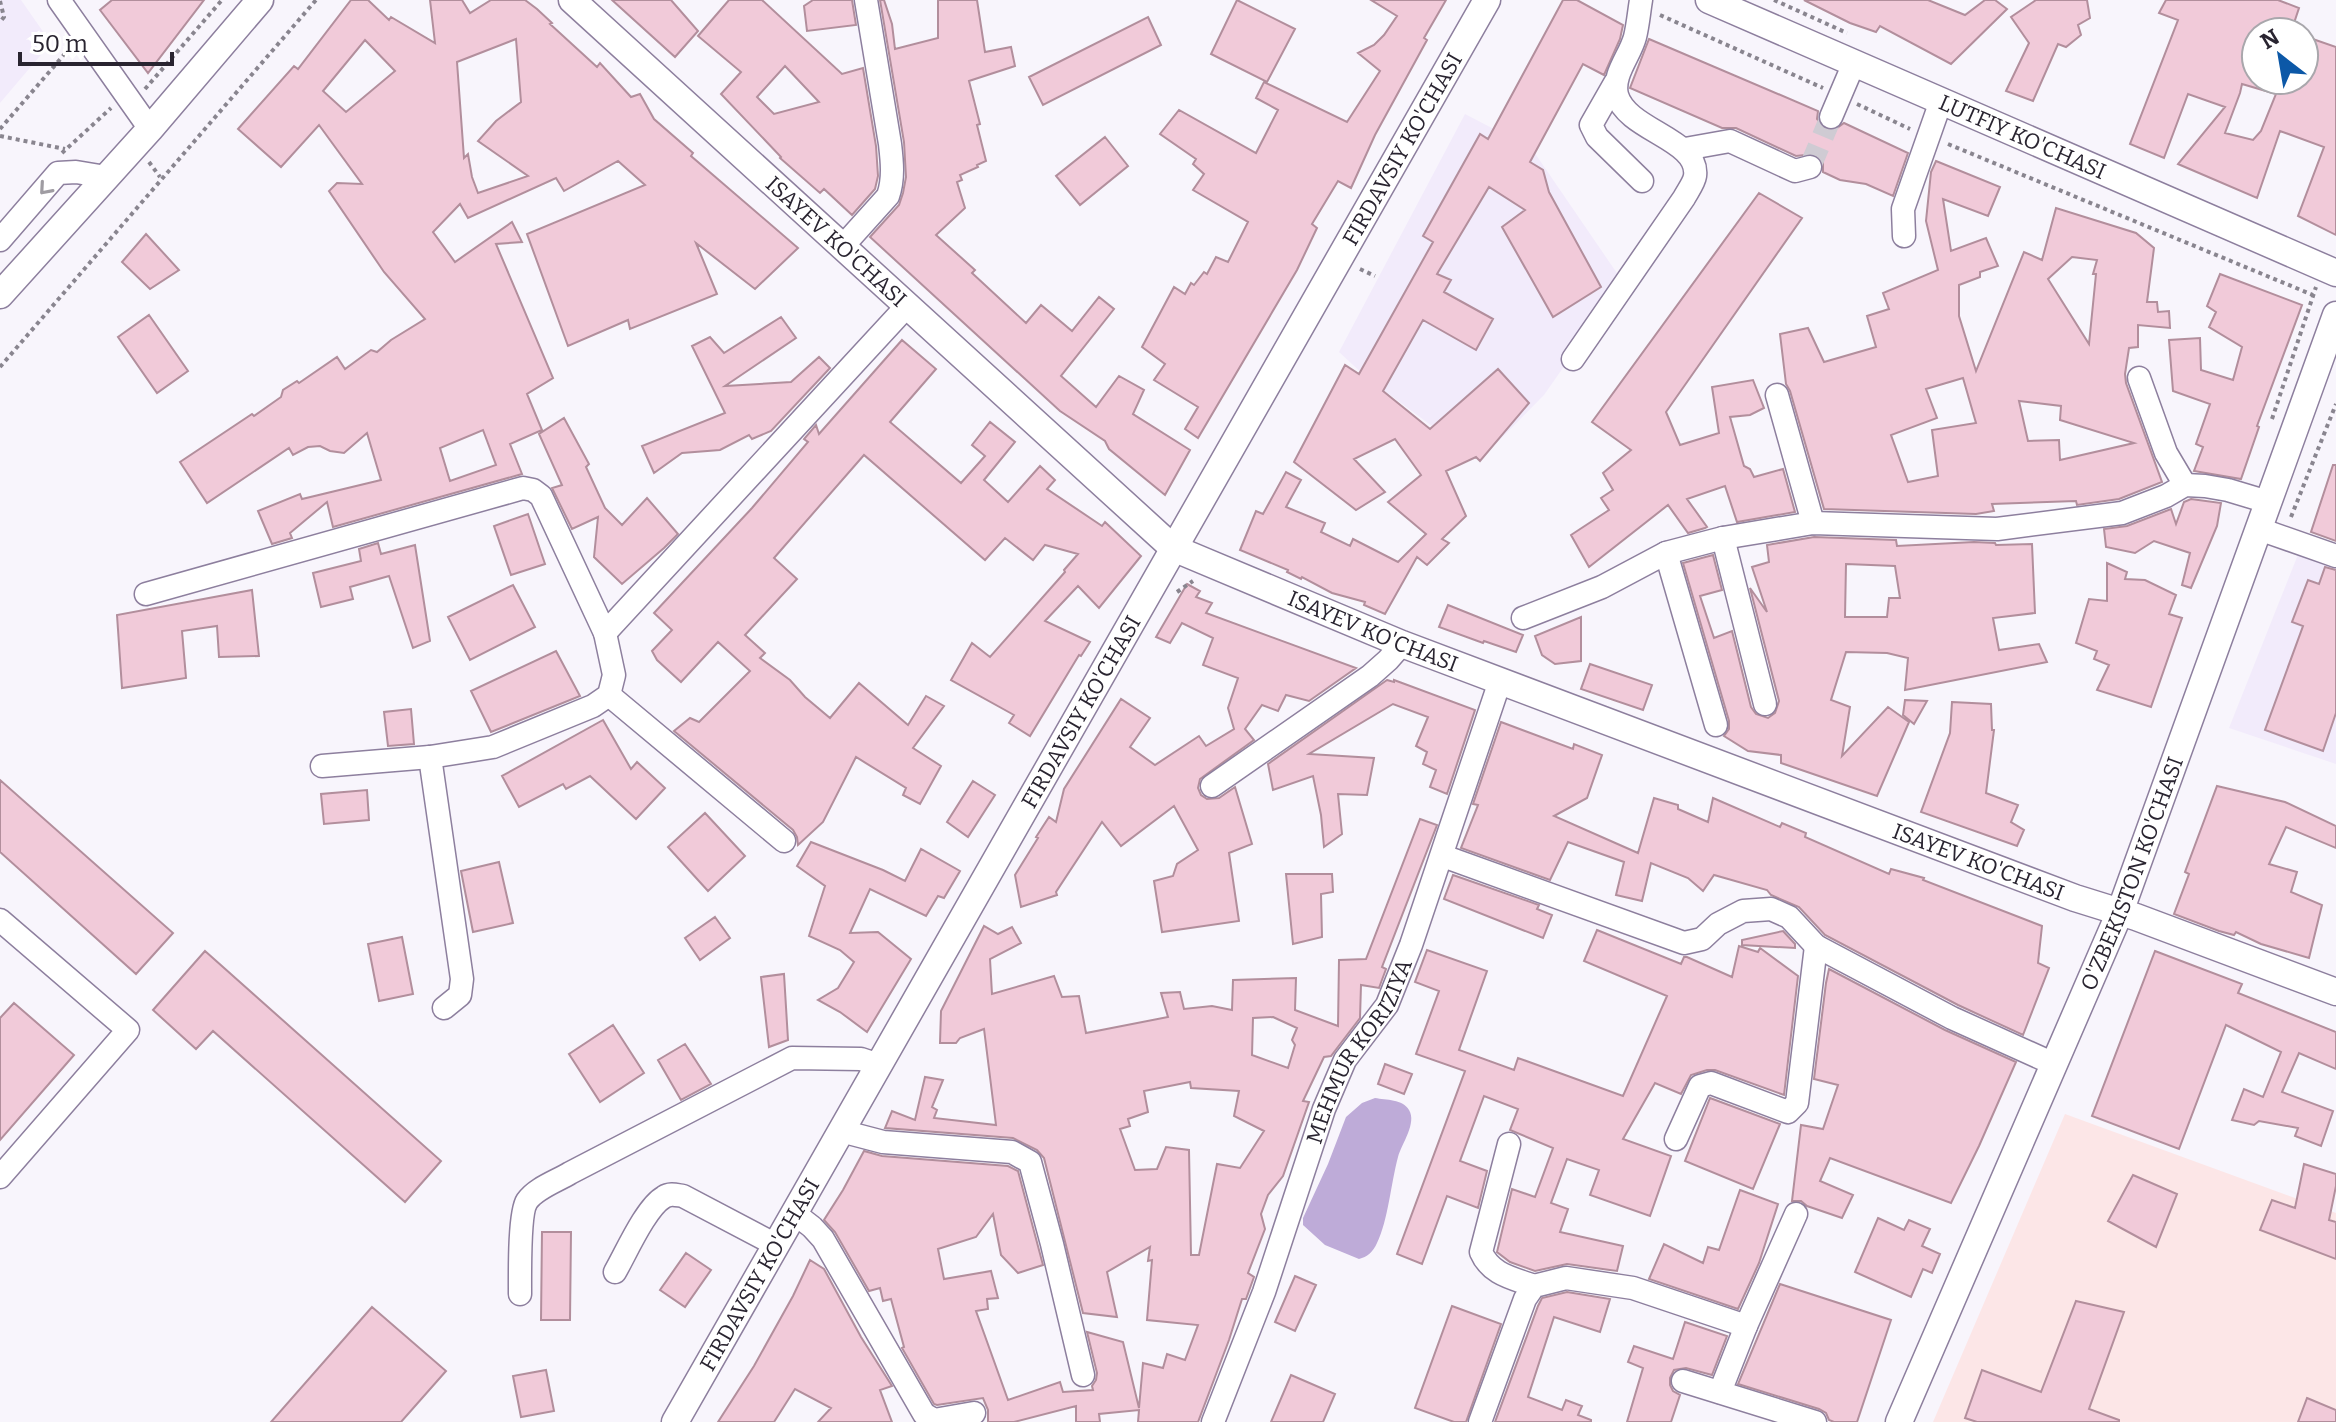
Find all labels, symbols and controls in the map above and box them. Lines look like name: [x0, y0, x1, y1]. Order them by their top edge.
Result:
scale bar: [20, 16, 172, 66]
north arrow: [2240, 16, 2320, 96]
text: N: [2256, 23, 2284, 55]
text: 50 m: [32, 30, 88, 58]
street label: FIRDAVSIY KO'CHASI: [1336, 48, 1468, 250]
street label: LUTFIY KO'CHASI: [1935, 88, 2110, 185]
street label: ISAYEV KO'CHASI: [760, 170, 913, 312]
one-way arrow: [40, 179, 55, 194]
street label: ISAYEV KO'CHASI: [1284, 584, 1462, 677]
street label: FIRDAVSIY KO'CHASI: [1015, 611, 1146, 813]
street label: O'ZBEKISTON KO'CHASI: [2074, 753, 2189, 994]
street label: ISAYEV KO'CHASI: [1889, 817, 2068, 906]
street label: MEHMUR KORIZIYA: [1300, 955, 1418, 1147]
street label: FIRDAVSIY KO'CHASI: [694, 1173, 825, 1375]

